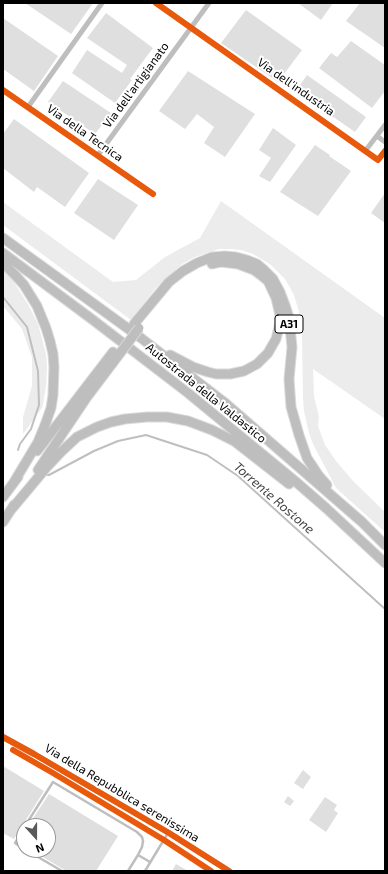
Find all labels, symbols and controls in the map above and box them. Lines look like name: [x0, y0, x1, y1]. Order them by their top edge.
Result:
street label: Via dell'artigianato: [100, 39, 172, 131]
street label: Via dell'industria: [255, 55, 337, 119]
street label: Via della Tecnica: [44, 101, 126, 165]
road number: A31: [275, 315, 303, 333]
street label: Autostrada della Valdastico: [143, 340, 269, 446]
water label: Torrente Rostone: [231, 459, 317, 537]
street label: Via della Repubblica serenissima: [42, 741, 202, 845]
north arrow: [16, 818, 56, 858]
text: N: [34, 841, 46, 856]

